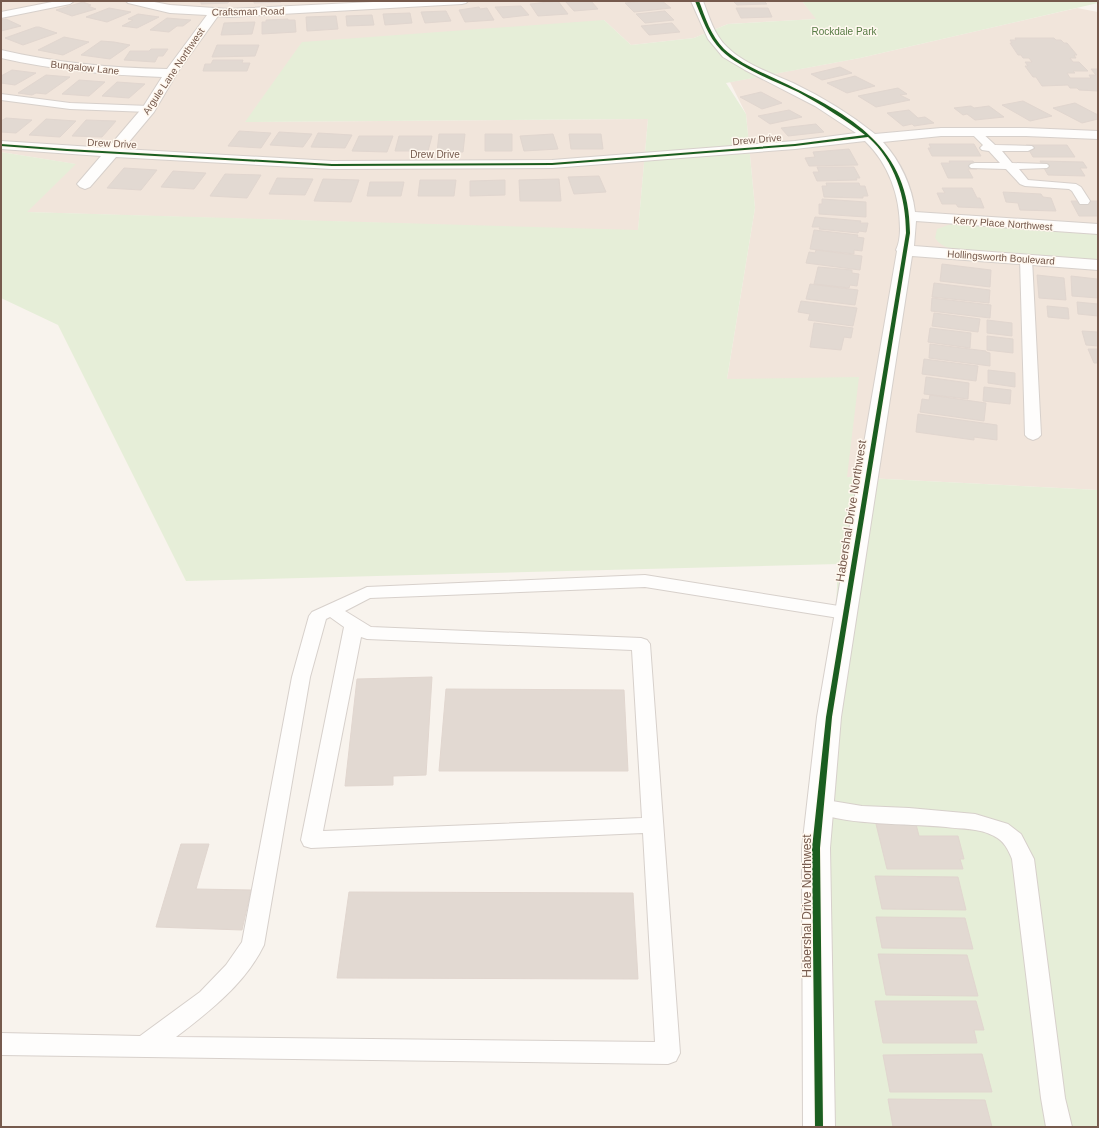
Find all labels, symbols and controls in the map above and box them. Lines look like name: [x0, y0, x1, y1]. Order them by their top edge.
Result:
street label: Craftsman Road: [212, 5, 285, 18]
street label: Argule Lane Northwest: [140, 26, 207, 117]
park label: Rockdale Park: [811, 26, 878, 37]
street label: Bungalow Lane: [50, 58, 120, 77]
street label: Drew Drive: [732, 132, 783, 147]
street label: Drew Drive: [87, 137, 137, 150]
street label: Drew Drive: [410, 149, 460, 160]
street label: Kerry Place Northwest: [953, 215, 1053, 232]
street label: Hollingsworth Boulevard: [947, 248, 1055, 267]
street label: Habershal Drive Northwest: [833, 438, 869, 583]
street label: Habershal Drive Northwest: [800, 834, 814, 978]

